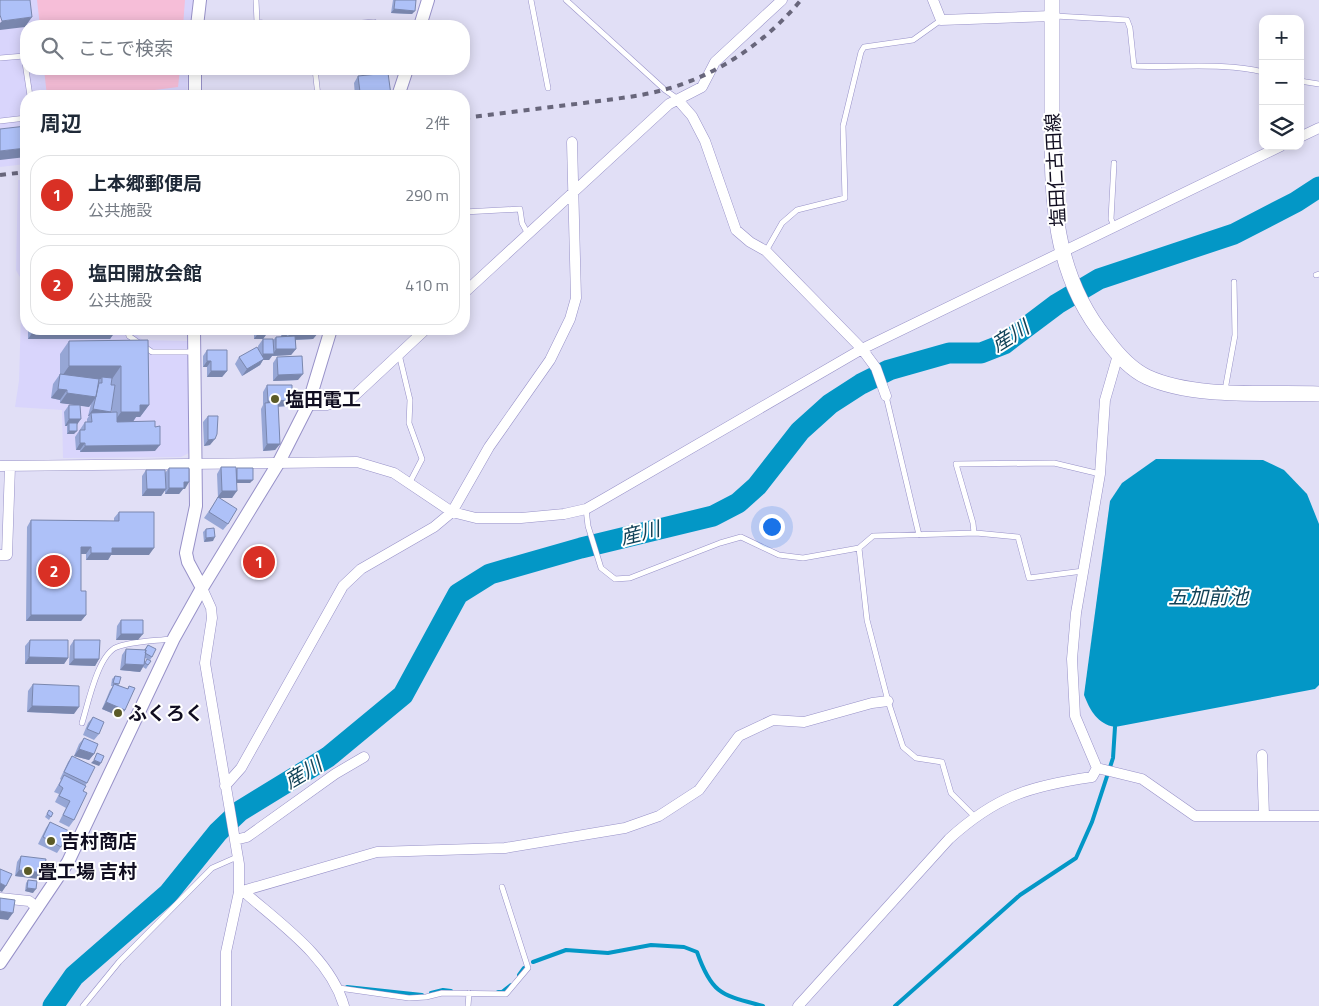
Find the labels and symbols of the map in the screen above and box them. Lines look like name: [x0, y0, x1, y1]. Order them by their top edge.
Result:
street label: 塩田仁古田線: [1037, 112, 1072, 228]
water label: 産川: [985, 311, 1037, 359]
place label: 塩田電工: [285, 384, 361, 413]
marker: 塩田電工: [269, 393, 281, 405]
water label: 産川: [617, 512, 665, 552]
your location: [759, 514, 785, 540]
pin: 1: [243, 543, 275, 581]
pin: 2: [38, 552, 70, 590]
water label: 五加前池: [1168, 581, 1250, 612]
place label: ふくろく: [128, 698, 204, 727]
marker: ふくろく: [112, 707, 124, 719]
water label: 産川: [278, 748, 330, 796]
place label: 吉村商店: [61, 826, 137, 855]
marker: 吉村商店: [45, 835, 57, 847]
place label: 畳工場 吉村: [38, 856, 137, 885]
marker: 畳工場 吉村: [22, 865, 34, 877]

